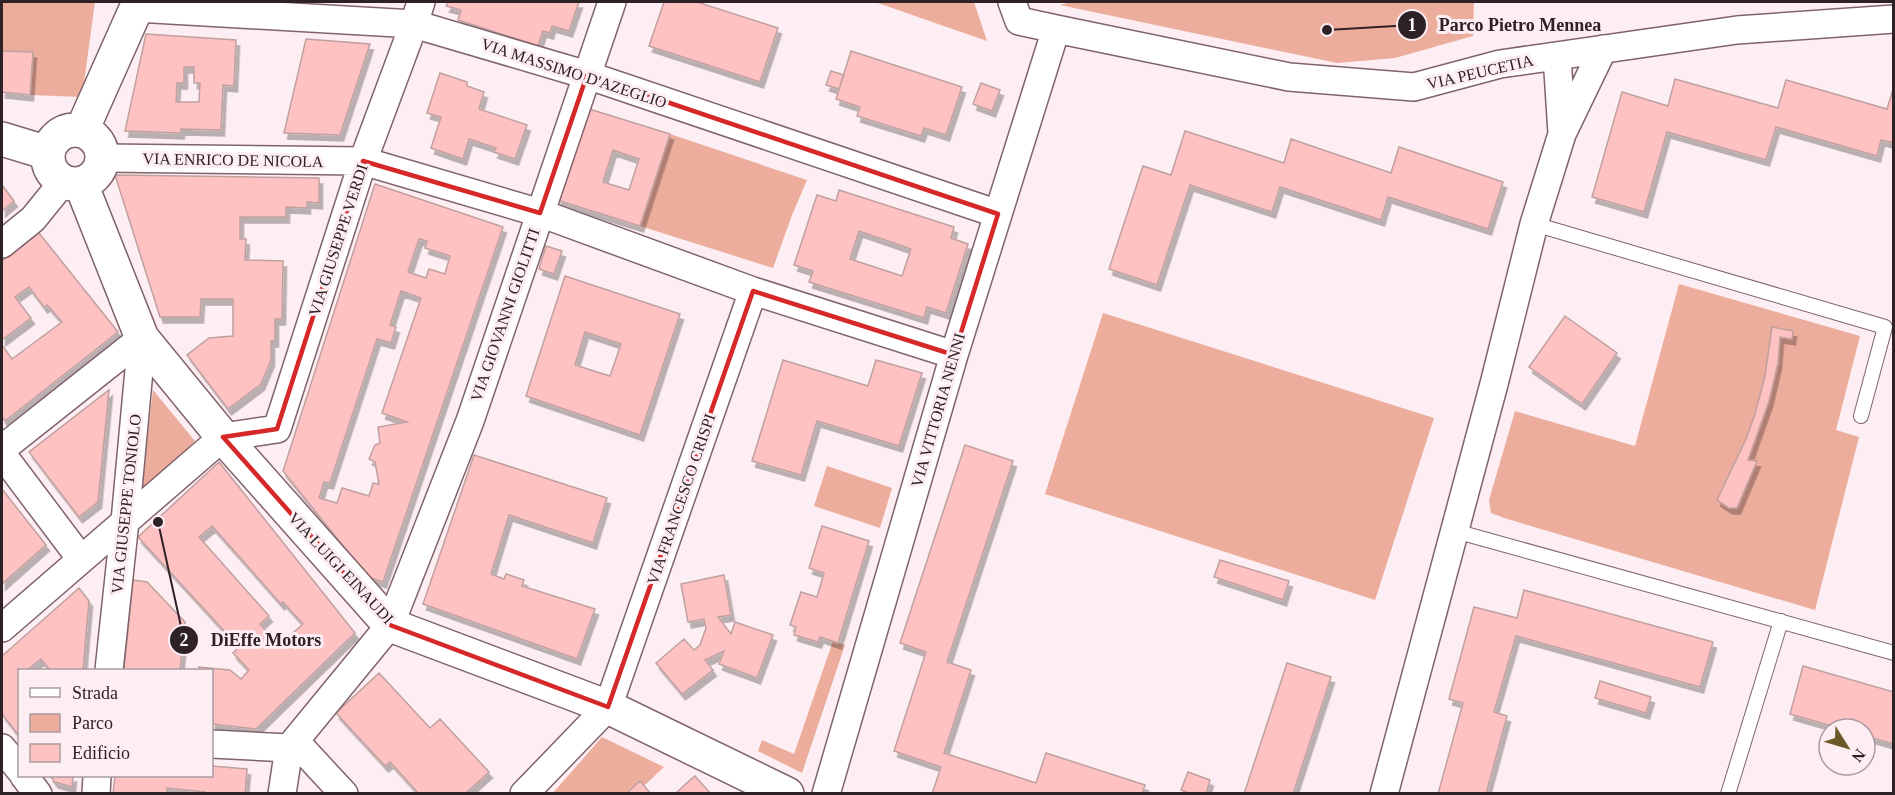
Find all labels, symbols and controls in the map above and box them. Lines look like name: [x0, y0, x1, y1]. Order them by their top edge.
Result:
callout: Parco Pietro Mennea: [1397, 7, 1613, 43]
text: 1: [1408, 15, 1417, 35]
text: Parco Pietro Mennea: [1439, 15, 1601, 35]
street label: VIA MASSIMO D'AZEGLIO: [479, 35, 669, 111]
street label: VIA PEUCETIA: [1425, 51, 1535, 93]
street label: VIA ENRICO DE NICOLA: [142, 150, 324, 170]
street label: VIA GIUSEPPE VERDI: [305, 162, 371, 318]
street label: VIA GIOVANNI GIOLITTI: [467, 226, 543, 404]
street label: VIA VITTORIA NENNI: [908, 331, 968, 489]
street label: VIA FRANCESCO CRISPI: [644, 411, 718, 587]
street label: VIA GIUSEPPE TONIOLO: [108, 413, 144, 595]
street label: VIA LUIGI EINAUDI: [285, 509, 397, 627]
callout: DiEffe Motors: [169, 622, 333, 658]
text: 2: [180, 630, 189, 650]
text: DiEffe Motors: [211, 630, 321, 650]
legend: [18, 669, 213, 777]
text: Strada: [72, 683, 118, 703]
text: Parco: [72, 713, 113, 733]
north arrow: [1817, 717, 1877, 777]
text: Edificio: [72, 743, 130, 763]
text: N: [1848, 746, 1869, 766]

